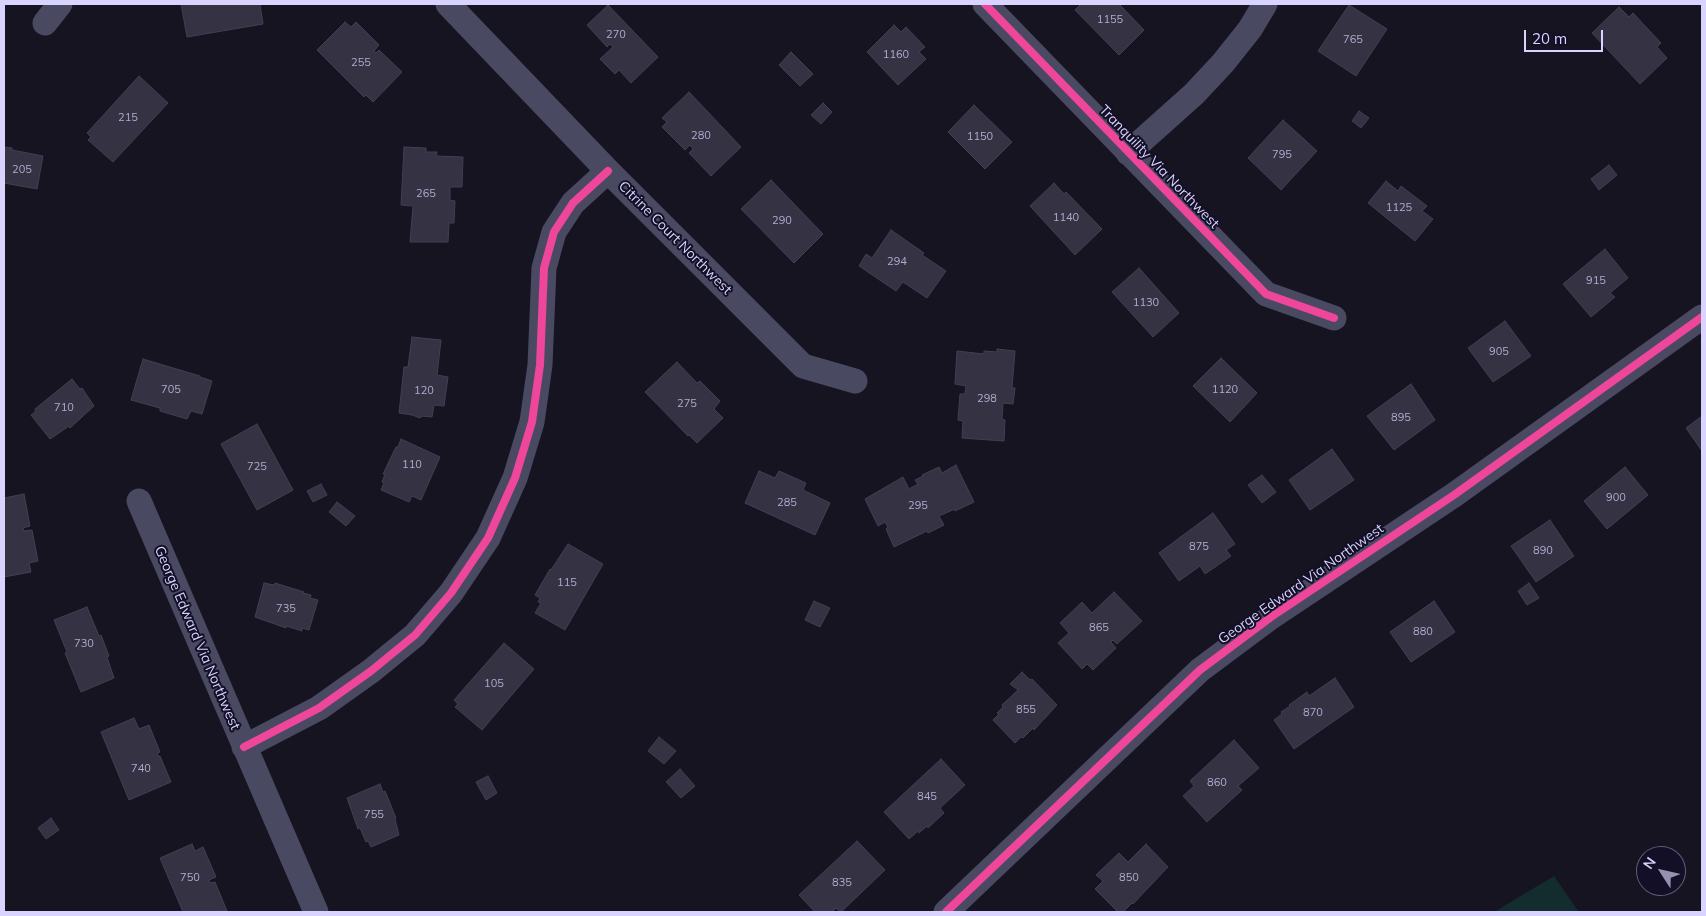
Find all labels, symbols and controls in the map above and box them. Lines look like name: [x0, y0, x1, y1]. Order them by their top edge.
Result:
house number: 1155: [1097, 13, 1123, 27]
scale bar: [1526, 20, 1605, 52]
house number: 270: [606, 28, 626, 42]
text: 20 m: [1532, 29, 1567, 48]
house number: 765: [1343, 33, 1363, 47]
house number: 1160: [883, 48, 909, 62]
house number: 255: [351, 56, 371, 70]
street label: Tranquility Via Northwest: [1096, 102, 1222, 232]
house number: 215: [118, 111, 138, 125]
house number: 280: [691, 129, 711, 143]
house number: 1150: [967, 130, 993, 144]
house number: 795: [1272, 148, 1292, 162]
house number: 205: [12, 163, 32, 177]
street label: Citrine Court Northwest: [615, 178, 735, 298]
house number: 265: [416, 187, 436, 201]
house number: 1125: [1386, 201, 1412, 215]
house number: 1140: [1053, 211, 1079, 225]
house number: 290: [772, 214, 792, 228]
house number: 294: [887, 255, 907, 269]
house number: 915: [1586, 274, 1606, 288]
house number: 1130: [1133, 296, 1159, 310]
house number: 905: [1489, 345, 1509, 359]
house number: 705: [161, 383, 181, 397]
house number: 1120: [1212, 383, 1238, 397]
house number: 120: [414, 384, 434, 398]
house number: 298: [977, 392, 997, 406]
house number: 275: [677, 397, 697, 411]
house number: 710: [54, 401, 74, 415]
house number: 895: [1391, 411, 1411, 425]
house number: 110: [402, 458, 422, 472]
house number: 725: [247, 460, 267, 474]
house number: 900: [1606, 491, 1626, 505]
house number: 285: [777, 496, 797, 510]
house number: 295: [908, 499, 928, 513]
street label: George Edward Via Northwest: [1215, 520, 1387, 648]
house number: 875: [1189, 540, 1209, 554]
street label: George Edward Via Northwest: [151, 544, 243, 732]
house number: 890: [1533, 544, 1553, 558]
house number: 115: [557, 576, 577, 590]
house number: 735: [276, 602, 296, 616]
house number: 865: [1089, 621, 1109, 635]
house number: 880: [1413, 625, 1433, 639]
house number: 730: [74, 637, 94, 651]
house number: 105: [484, 677, 504, 691]
house number: 855: [1016, 703, 1036, 717]
house number: 870: [1303, 706, 1323, 720]
house number: 740: [131, 762, 151, 776]
house number: 860: [1207, 776, 1227, 790]
house number: 845: [917, 790, 937, 804]
house number: 755: [364, 808, 384, 822]
north arrow: [1636, 846, 1686, 896]
text: N: [1639, 853, 1660, 872]
house number: 750: [180, 871, 200, 885]
house number: 850: [1119, 871, 1139, 885]
house number: 835: [832, 876, 852, 890]

